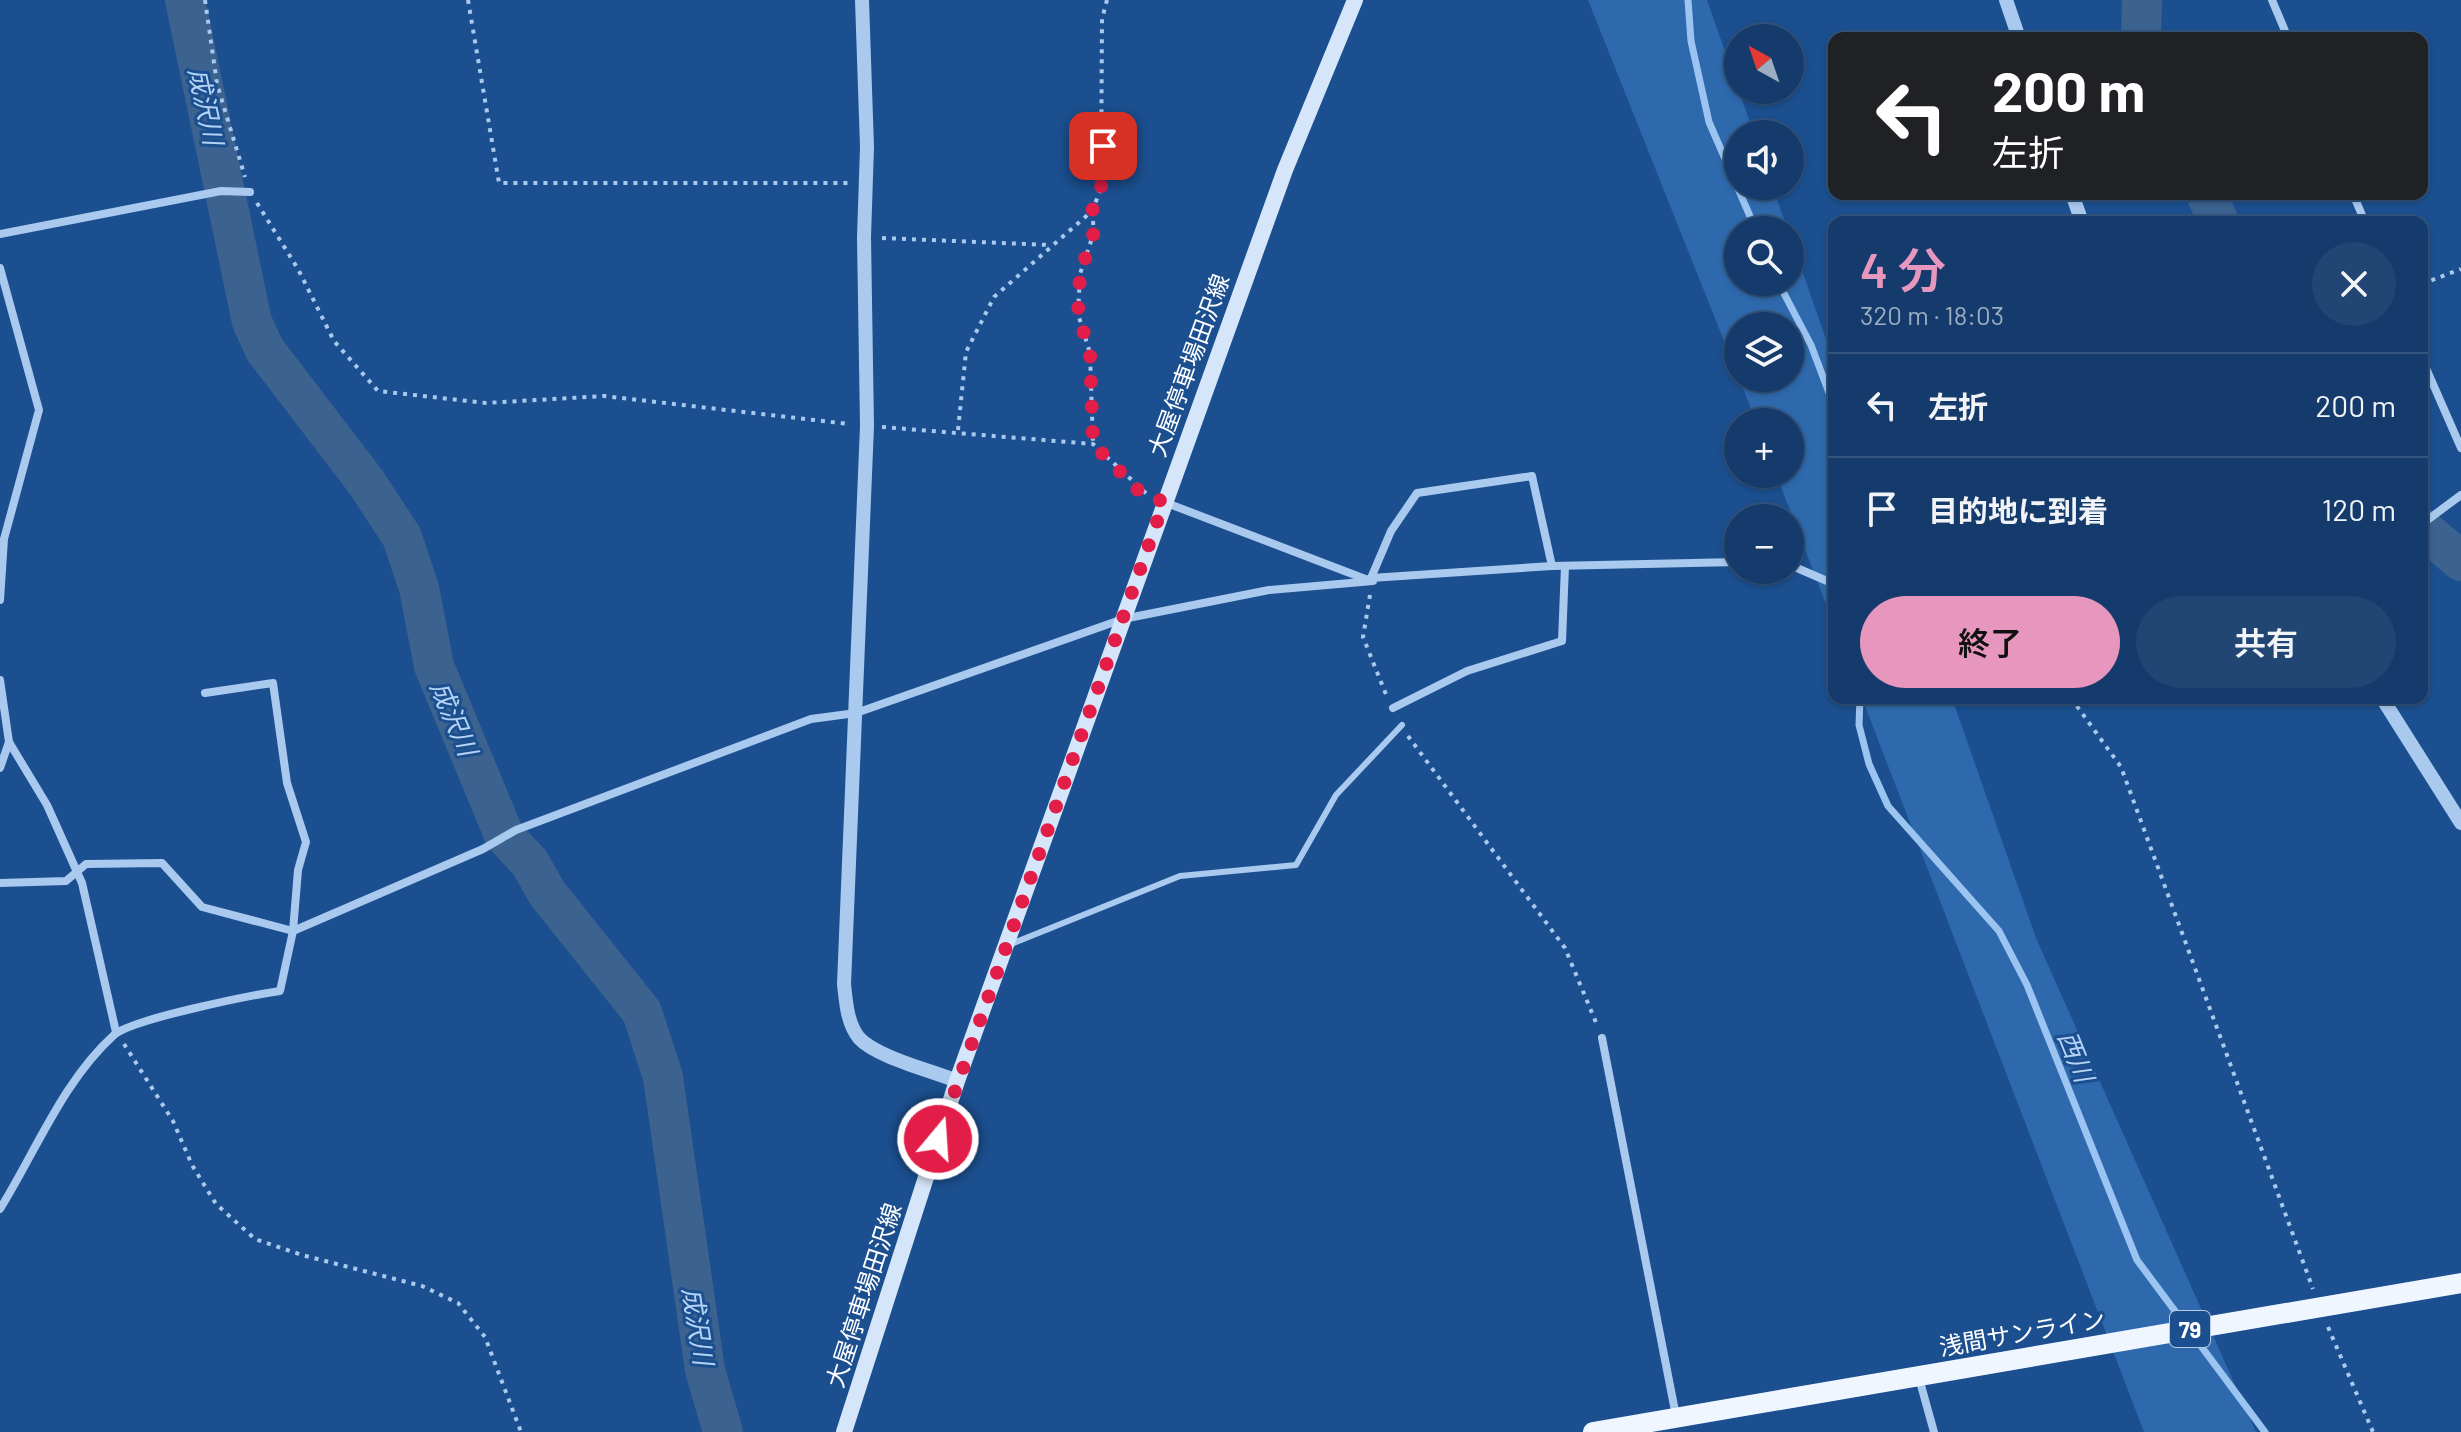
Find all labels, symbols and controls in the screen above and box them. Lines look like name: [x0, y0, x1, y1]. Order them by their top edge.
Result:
north arrow: [1724, 24, 1804, 104]
map controls: [1724, 24, 1804, 584]
text: 200 m: [1992, 56, 2145, 123]
icon: left: [1860, 64, 1964, 168]
water label: 成沢川: [184, 65, 231, 150]
pin: [1069, 112, 1137, 180]
button: sound: [1724, 120, 1804, 200]
icon: arrive: [1081, 124, 1125, 168]
text: 左折: [1992, 130, 2064, 173]
button: search: [1724, 216, 1804, 296]
text: 4 分: [1860, 240, 1946, 298]
button: close: [2312, 242, 2396, 326]
street label: 大屋停車場田沢線: [1142, 270, 1234, 460]
text: 320 m · 18:03: [1860, 299, 2004, 330]
button: layers: [1724, 312, 1804, 392]
icon: left: [1860, 383, 1904, 427]
text: 200 m: [2315, 387, 2396, 423]
text: 左折: [1928, 388, 1988, 424]
button: +: [1724, 408, 1804, 488]
icon: arrive: [1860, 487, 1904, 531]
text: 120 m: [2322, 491, 2396, 527]
text: 目的地に到着: [1928, 492, 2108, 528]
button: −: [1724, 504, 1804, 584]
button: 終了: [1860, 596, 2120, 688]
button: 共有: [2136, 596, 2396, 688]
water label: 成沢川: [425, 676, 486, 763]
water label: 西川: [2053, 1026, 2102, 1089]
position arrow: [896, 1097, 980, 1181]
street label: 大屋停車場田沢線: [820, 1199, 906, 1391]
water label: 成沢川: [678, 1285, 721, 1370]
street label: 浅間サンライン: [1937, 1303, 2107, 1361]
road number: 79: [2170, 1311, 2210, 1347]

